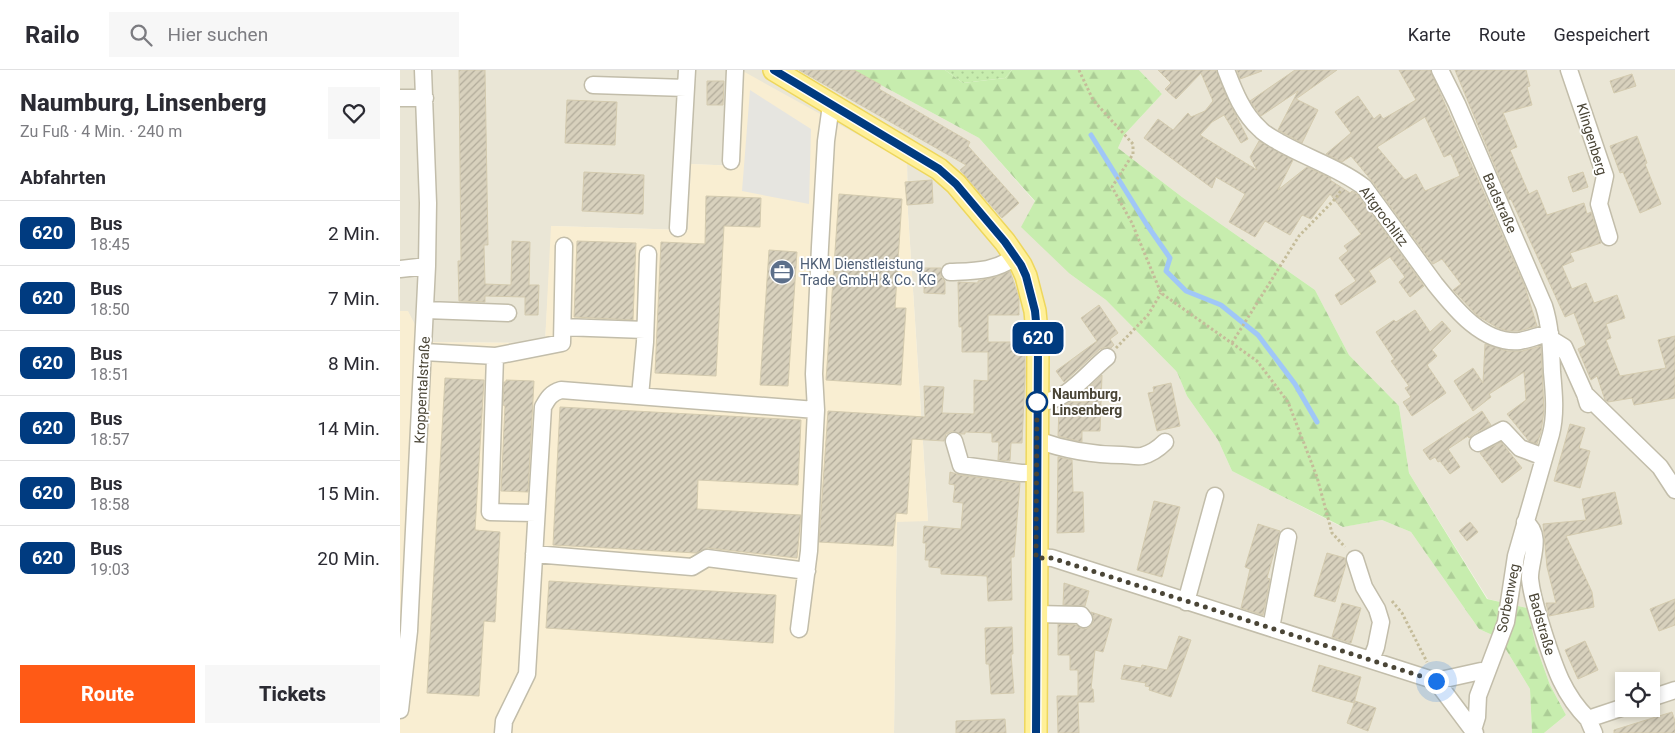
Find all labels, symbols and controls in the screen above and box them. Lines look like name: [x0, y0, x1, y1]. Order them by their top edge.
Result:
search box: [109, 12, 459, 57]
text: Railo: [25, 21, 79, 49]
icon: search: [127, 21, 155, 49]
text: Hier suchen: [167, 23, 268, 46]
text: Karte: [1408, 24, 1451, 45]
text: Route: [1479, 24, 1526, 45]
text: Gespeichert: [1554, 24, 1650, 45]
button: heart: [328, 87, 380, 139]
text: Naumburg, Linsenberg: [20, 89, 266, 117]
street label: Klingenberg: [1574, 101, 1610, 177]
text: Zu Fuß · 4 Min. · 240 m: [20, 122, 182, 141]
text: Abfahrten: [20, 166, 106, 189]
street label: Badstraße: [1480, 171, 1520, 235]
street label: Altgrochlitz: [1356, 183, 1412, 249]
text: Bus: [90, 212, 123, 235]
text: 620: [32, 222, 63, 243]
text: 2 Min.: [328, 222, 380, 245]
text: 18:45: [90, 235, 130, 254]
place label: HKM Dienstleistung Trade GmbH & Co. KG: [800, 256, 936, 288]
office icon: HKM Dienstleistung Trade GmbH & Co. KG: [769, 259, 795, 285]
text: Bus: [90, 277, 123, 300]
text: 620: [32, 287, 63, 308]
text: 7 Min.: [328, 287, 380, 310]
text: 18:50: [90, 300, 130, 319]
line badge: 620: [1009, 322, 1067, 354]
text: 620: [1023, 327, 1053, 348]
street label: Kroppentalstraße: [411, 336, 433, 444]
text: Bus: [90, 342, 123, 365]
text: 620: [32, 352, 63, 373]
text: 8 Min.: [328, 352, 380, 375]
text: 18:51: [90, 365, 130, 384]
place label: Naumburg, Linsenberg: [1052, 386, 1122, 418]
marker: Naumburg, Linsenberg: [1026, 391, 1048, 413]
text: Bus: [90, 407, 123, 430]
text: 620: [32, 417, 63, 438]
text: 14 Min.: [317, 417, 380, 440]
text: 18:57: [90, 430, 130, 449]
text: Bus: [90, 472, 123, 495]
text: 620: [32, 482, 63, 503]
text: 15 Min.: [317, 482, 380, 505]
text: 18:58: [90, 495, 130, 514]
text: Bus: [90, 537, 123, 560]
text: 620: [32, 547, 63, 568]
text: 20 Min.: [317, 547, 380, 570]
text: 19:03: [90, 560, 130, 579]
street label: Sorbenweg: [1493, 562, 1523, 634]
street label: Badstraße: [1526, 591, 1558, 657]
button: Route: [20, 665, 195, 723]
button: Tickets: [205, 665, 380, 723]
your location: [1424, 669, 1449, 694]
map controls: [1615, 672, 1660, 717]
button: locate: [1615, 672, 1660, 717]

